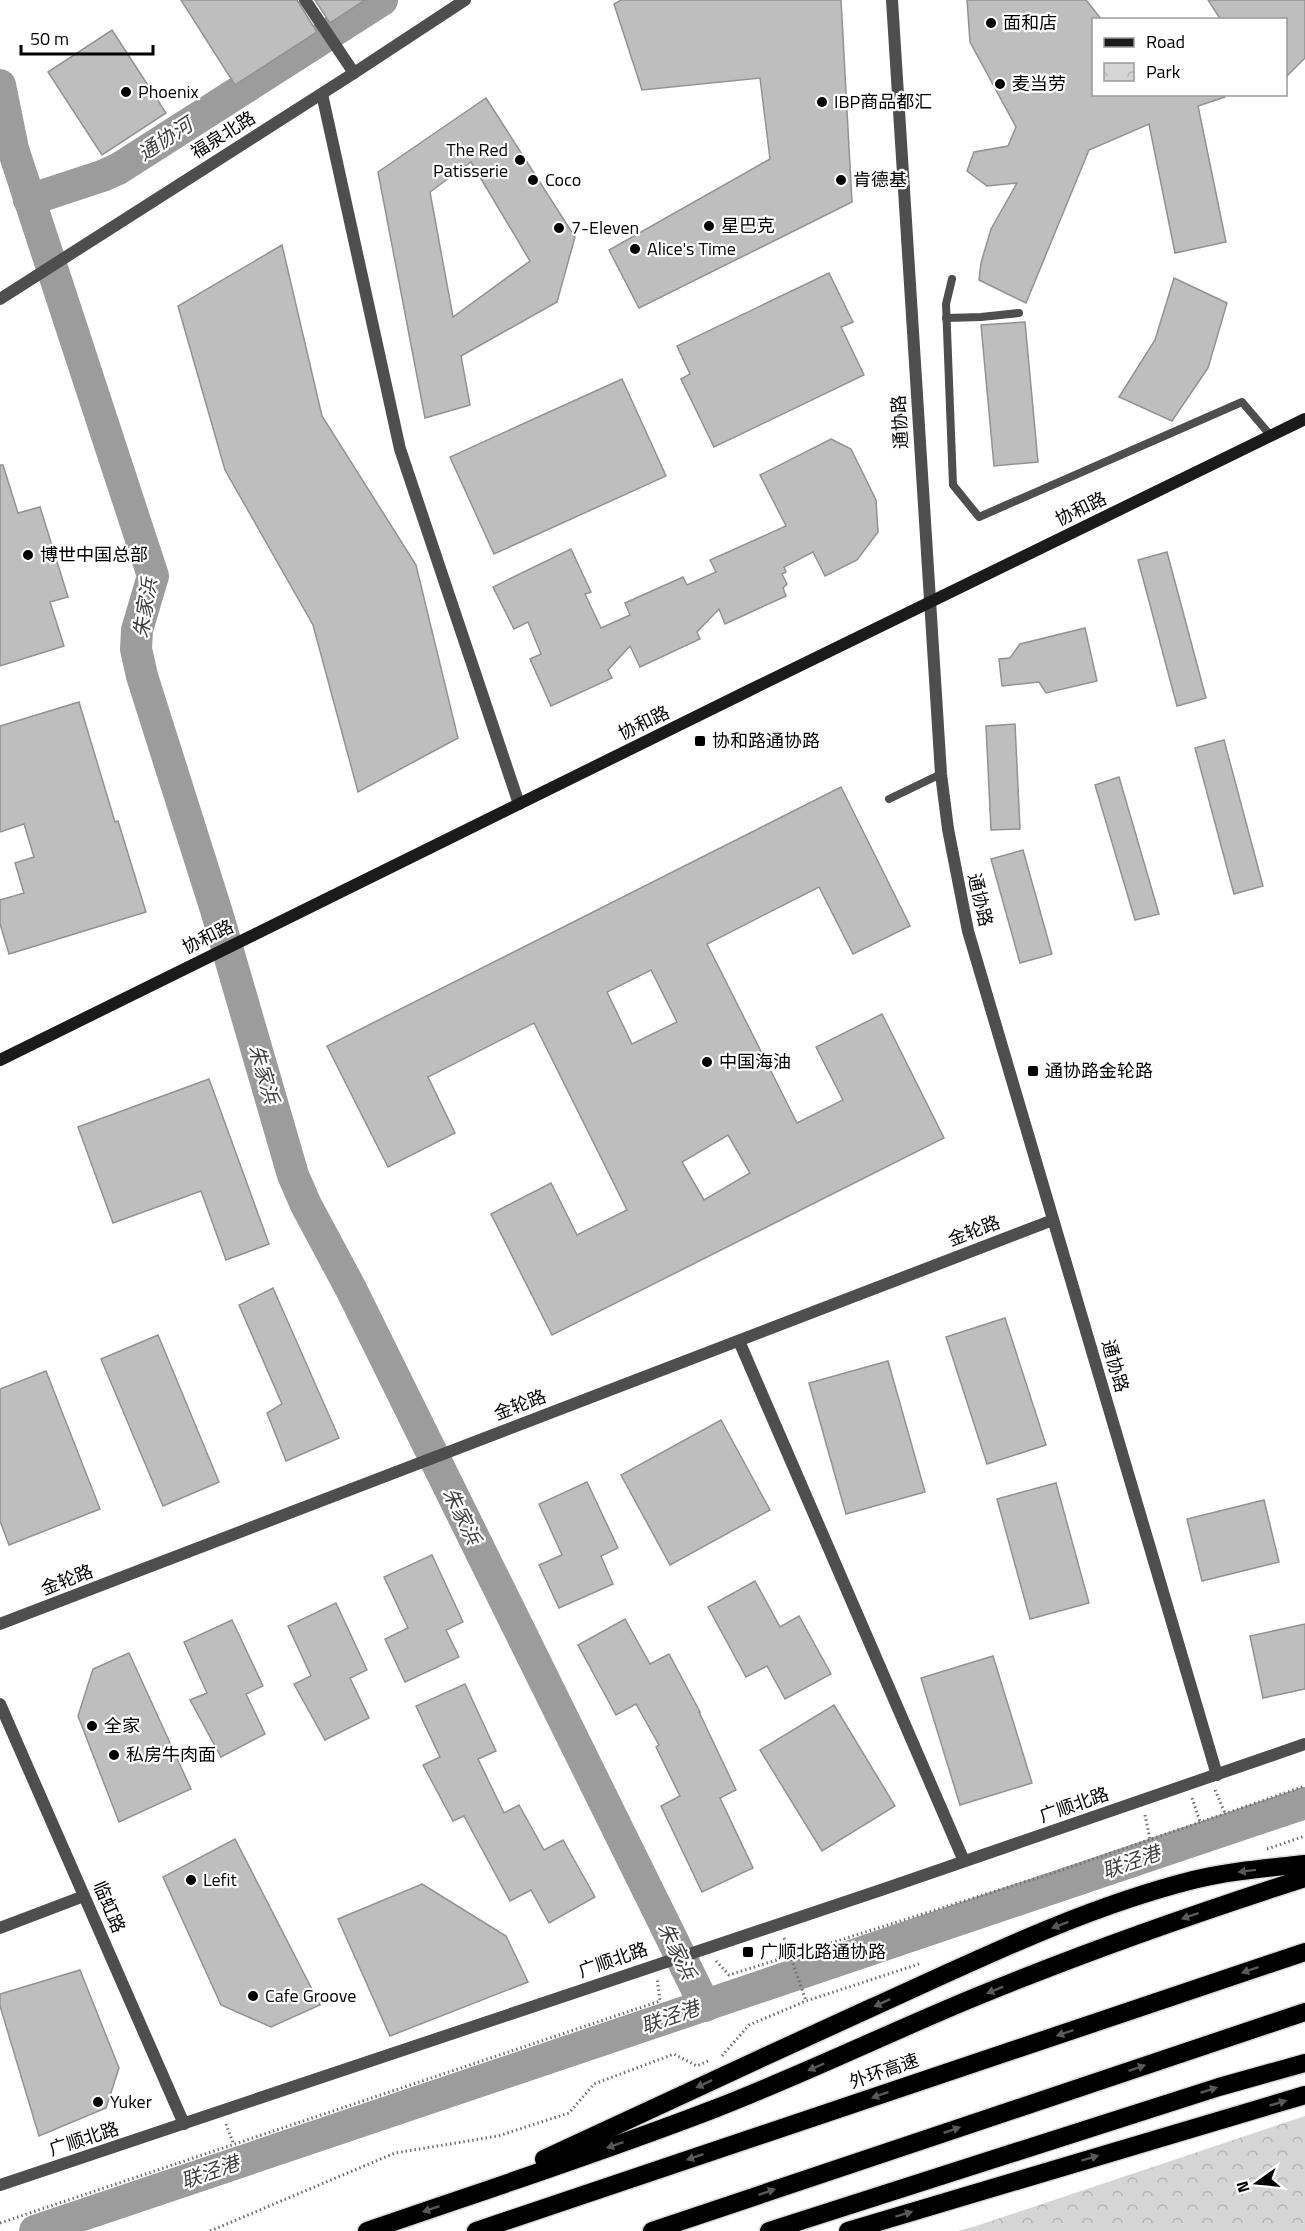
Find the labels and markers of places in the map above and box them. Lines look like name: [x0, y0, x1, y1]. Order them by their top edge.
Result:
place label: 面和店: [1003, 9, 1057, 36]
marker: 面和店: [984, 16, 998, 30]
place label: 麦当劳: [1012, 70, 1066, 97]
marker: 麦当劳: [993, 77, 1007, 91]
place label: Phoenix: [138, 78, 199, 105]
marker: Phoenix: [119, 85, 133, 99]
place label: IBP商品都汇: [834, 88, 932, 115]
marker: IBP商品都汇: [815, 95, 829, 109]
place label: The Red Patisserie: [433, 136, 508, 184]
marker: The Red Patisserie: [513, 153, 527, 167]
place label: Coco: [545, 166, 581, 193]
place label: 肯德基: [853, 166, 907, 193]
marker: Coco: [526, 173, 540, 187]
marker: 肯德基: [834, 173, 848, 187]
place label: 星巴克: [721, 212, 775, 239]
place label: 7-Eleven: [571, 214, 639, 241]
marker: 星巴克: [702, 219, 716, 233]
marker: 7-Eleven: [552, 221, 566, 235]
place label: Alice's Time: [647, 235, 736, 262]
marker: Alice's Time: [628, 242, 642, 256]
place label: 博世中国总部: [40, 541, 148, 568]
marker: 博世中国总部: [21, 548, 35, 562]
place label: 协和路通协路: [712, 727, 820, 754]
marker: 协和路通协路: [693, 734, 707, 748]
place label: 中国海油: [719, 1048, 791, 1075]
marker: 中国海油: [700, 1055, 714, 1069]
place label: 通协路金轮路: [1045, 1057, 1153, 1084]
marker: 通协路金轮路: [1026, 1064, 1040, 1078]
place label: 全家: [104, 1712, 140, 1739]
marker: 全家: [85, 1719, 99, 1733]
place label: 私房牛肉面: [126, 1741, 216, 1768]
marker: 私房牛肉面: [107, 1748, 121, 1762]
place label: Lefit: [203, 1866, 238, 1893]
marker: Lefit: [184, 1873, 198, 1887]
place label: 广顺北路通协路: [760, 1938, 886, 1965]
marker: 广顺北路通协路: [741, 1945, 755, 1959]
place label: Cafe Groove: [265, 1982, 356, 2009]
marker: Cafe Groove: [246, 1989, 260, 2003]
place label: Yuker: [110, 2088, 152, 2115]
marker: Yuker: [91, 2095, 105, 2109]

